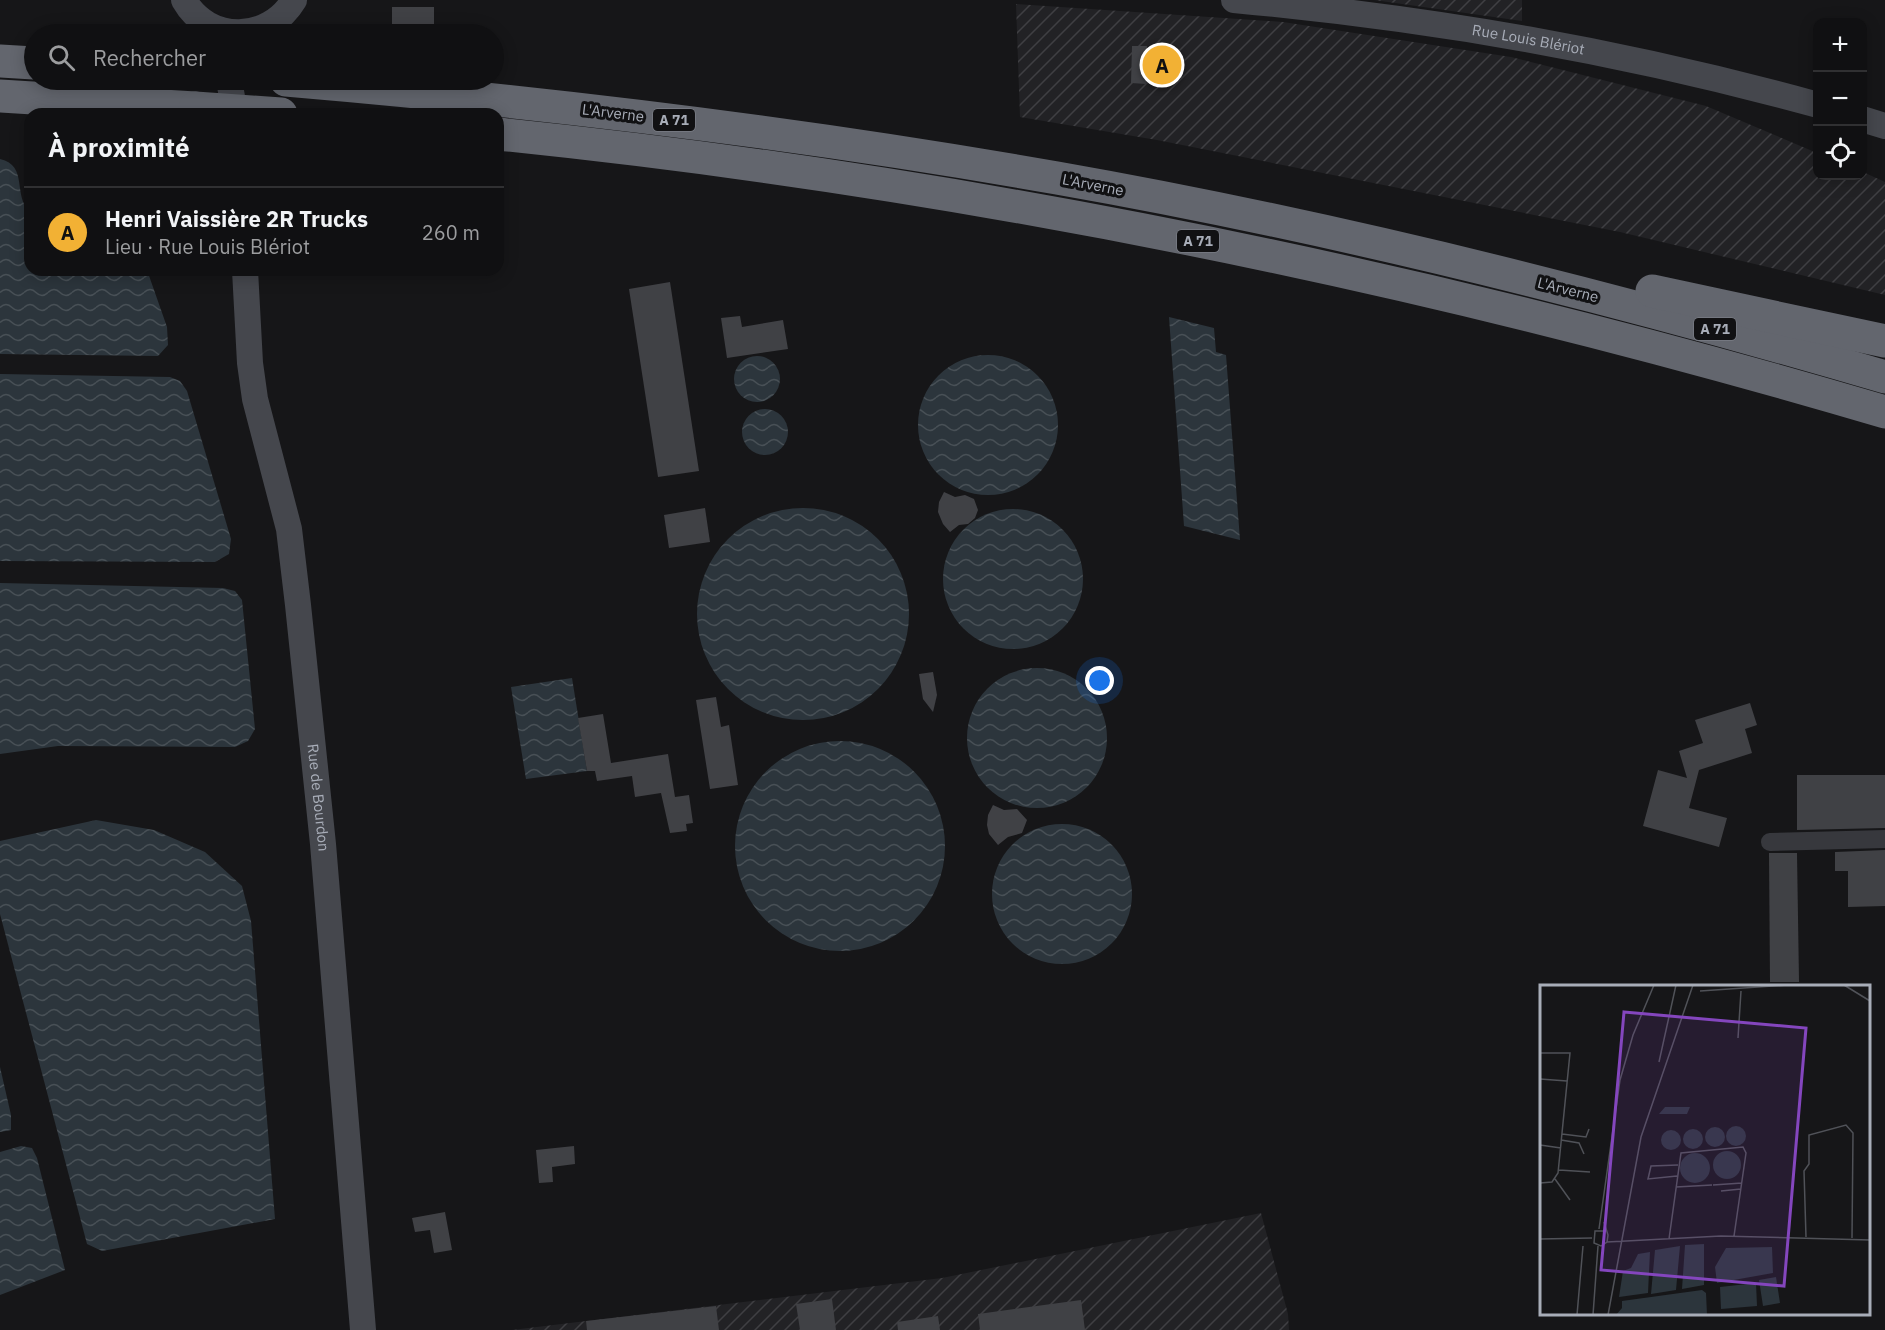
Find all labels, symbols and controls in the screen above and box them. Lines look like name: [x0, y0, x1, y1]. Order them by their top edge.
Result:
map controls: [1813, 18, 1867, 180]
button: +: [1813, 18, 1867, 72]
street label: Rue Louis Blériot: [1471, 20, 1586, 59]
search box: [24, 24, 504, 90]
icon: search: [45, 41, 78, 74]
pin: A: [1142, 42, 1182, 88]
text: Rechercher: [93, 43, 206, 72]
button: −: [1813, 72, 1867, 126]
street label: L'Arverne: [581, 99, 645, 126]
road number: A 71: [653, 109, 695, 131]
button: locate: [1813, 126, 1867, 180]
text: À proximité: [48, 130, 190, 164]
street label: L'Arverne: [1061, 169, 1126, 200]
text: Henri Vaissière 2R Trucks: [105, 204, 368, 233]
text: A: [61, 219, 74, 246]
text: 260 m: [422, 219, 480, 246]
road number: A 71: [1177, 230, 1219, 252]
text: Lieu · Rue Louis Blériot: [105, 233, 310, 260]
street label: L'Arverne: [1536, 273, 1601, 306]
road number: A 71: [1694, 318, 1736, 340]
your location: [1085, 666, 1114, 695]
street label: Rue de Bourdon: [304, 743, 334, 852]
inset map: [1540, 985, 1870, 1315]

